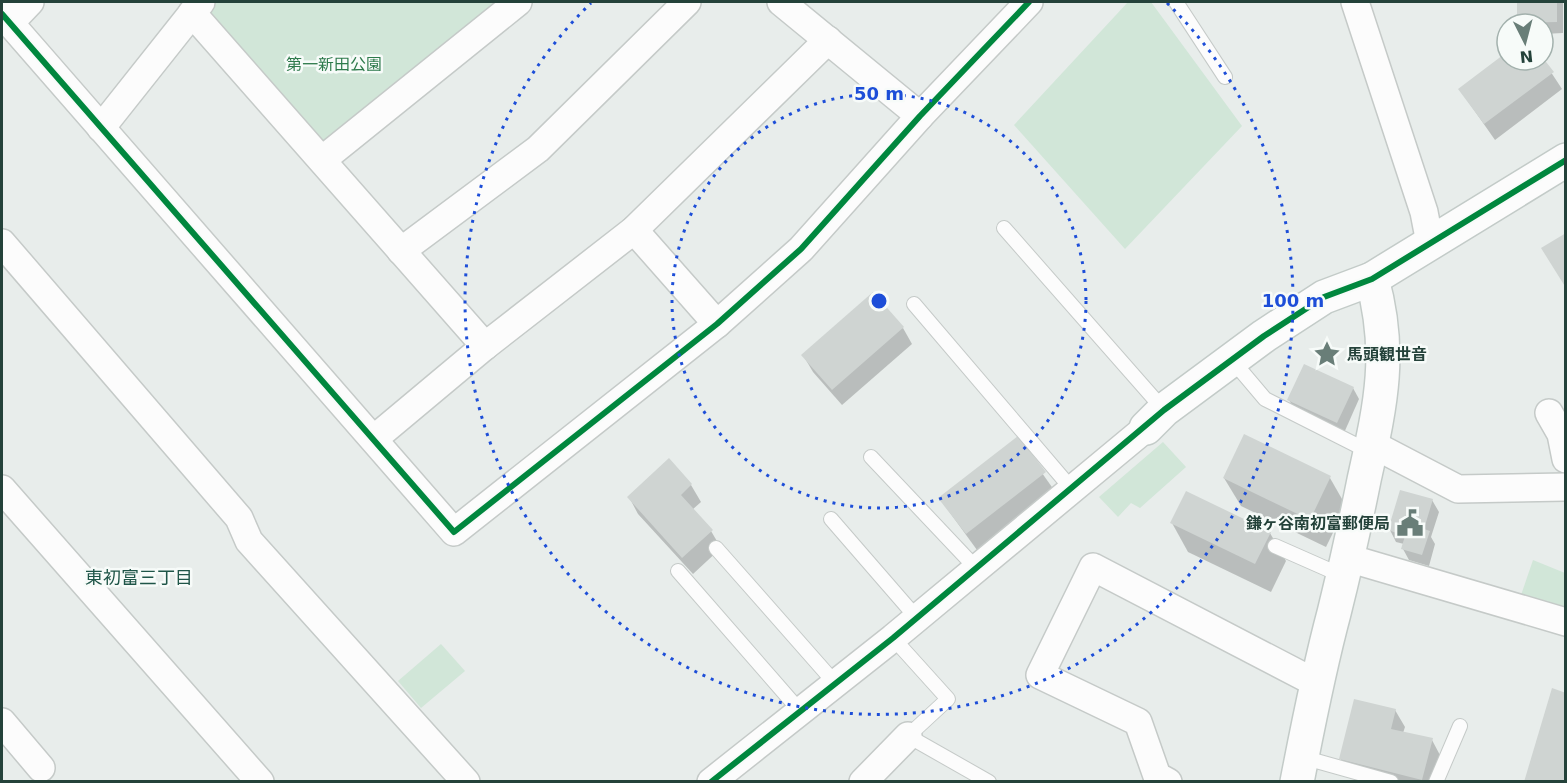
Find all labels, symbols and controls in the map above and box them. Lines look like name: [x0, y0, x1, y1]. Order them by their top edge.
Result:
north arrow: [1495, 12, 1555, 72]
text: N: [1519, 46, 1534, 67]
park label: 第一新田公園: [286, 55, 382, 74]
text: 50 m: [854, 83, 904, 104]
text: 100 m: [1262, 290, 1324, 311]
centre of rings: [869, 291, 889, 311]
place icon: 馬頭観世音: [1312, 339, 1342, 369]
place label: 馬頭観世音: [1347, 345, 1427, 364]
public building icon: 鎌ヶ谷南初富郵便局: [1395, 508, 1425, 538]
place label: 鎌ヶ谷南初富郵便局: [1246, 514, 1390, 533]
district label: 東初富三丁目: [85, 567, 193, 588]

